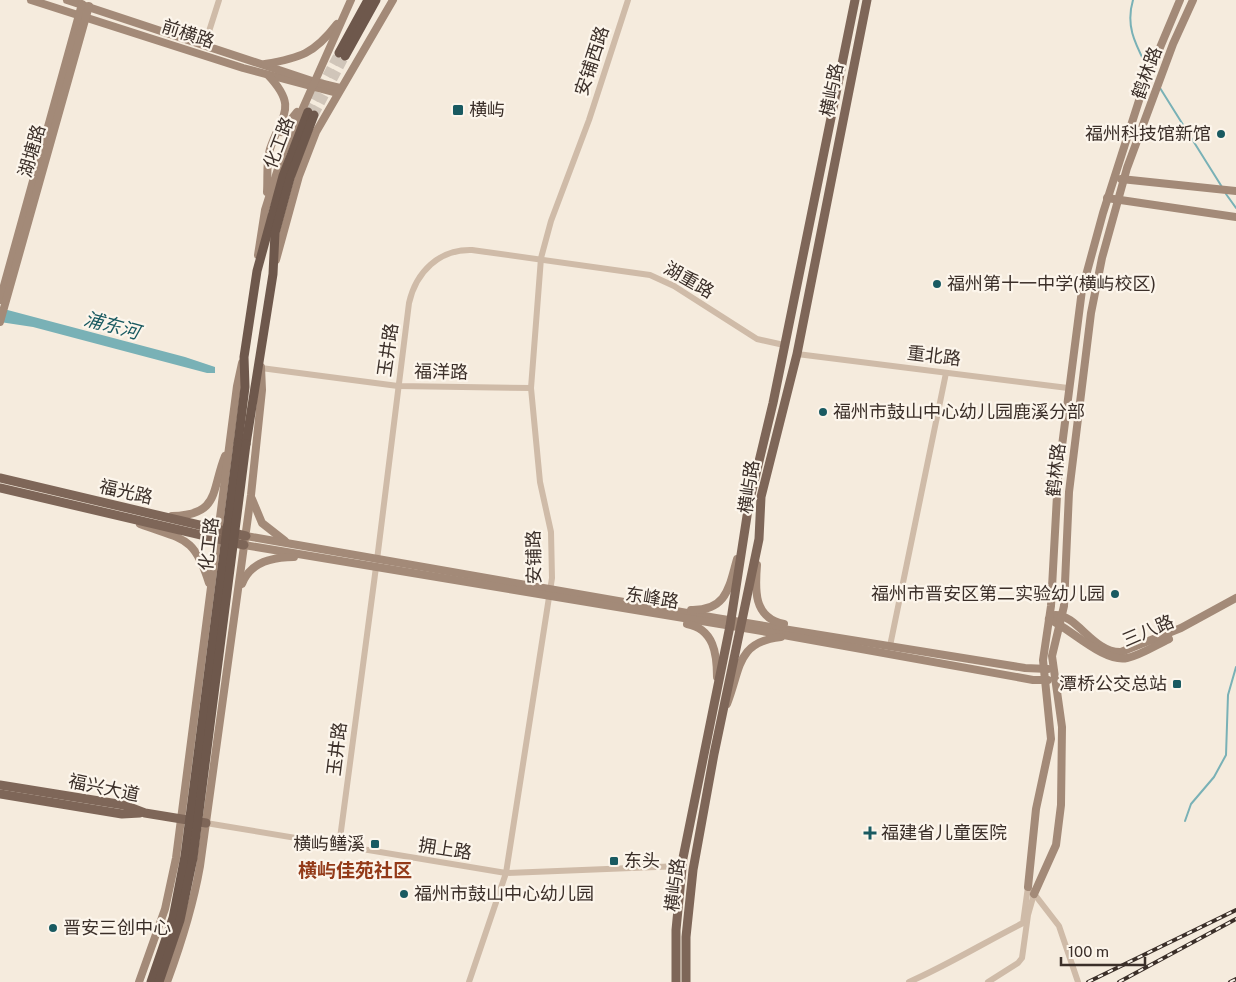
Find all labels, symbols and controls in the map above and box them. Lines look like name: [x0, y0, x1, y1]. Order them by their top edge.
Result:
street label: 前横路: [159, 15, 217, 52]
street label: 安铺西路: [570, 23, 613, 98]
street label: 鹤林路: [1127, 44, 1166, 102]
street label: 横屿路: [816, 61, 847, 118]
place label: 横屿: [469, 99, 505, 120]
marker: 横屿: [451, 103, 465, 117]
street label: 化工路: [259, 114, 298, 172]
street label: 湖塘路: [14, 122, 49, 180]
place label: 福州科技馆新馆: [1085, 123, 1211, 144]
marker: 福州科技馆新馆: [1215, 128, 1227, 140]
street label: 湖重路: [661, 257, 718, 302]
place label: 福州第十一中学(横屿校区): [947, 273, 1156, 294]
marker: 福州第十一中学(横屿校区): [931, 278, 943, 290]
water label: 浦东河: [82, 307, 146, 344]
street label: 玉井路: [373, 322, 402, 378]
street label: 重北路: [906, 342, 962, 369]
street label: 福洋路: [414, 361, 468, 382]
place label: 福州市鼓山中心幼儿园鹿溪分部: [833, 401, 1085, 422]
marker: 福州市鼓山中心幼儿园鹿溪分部: [817, 406, 829, 418]
street label: 鹤林路: [1042, 442, 1069, 498]
street label: 横屿路: [734, 459, 763, 515]
street label: 福光路: [97, 475, 155, 508]
street label: 化工路: [195, 516, 222, 572]
street label: 安铺路: [523, 530, 544, 584]
street label: 东峰路: [624, 583, 680, 612]
place label: 福州市晋安区第二实验幼儿园: [871, 583, 1105, 604]
marker: 福州市晋安区第二实验幼儿园: [1109, 588, 1121, 600]
street label: 三八路: [1119, 610, 1177, 651]
place label: 潭桥公交总站: [1059, 673, 1167, 694]
marker: 潭桥公交总站: [1171, 678, 1183, 690]
street label: 玉井路: [323, 721, 350, 777]
street label: 福兴大道: [67, 770, 142, 805]
place label: 福建省儿童医院: [881, 822, 1007, 843]
marker: 福建省儿童医院: [863, 826, 877, 840]
place label: 横屿鳝溪: [293, 833, 365, 854]
street label: 拥上路: [417, 834, 473, 863]
marker: 横屿鳝溪: [369, 838, 381, 850]
place label: 东头: [624, 850, 660, 871]
marker: 东头: [608, 855, 620, 867]
street label: 横屿路: [661, 857, 688, 913]
district label: 横屿佳苑社区: [298, 859, 412, 881]
place label: 福州市鼓山中心幼儿园: [414, 883, 594, 904]
marker: 福州市鼓山中心幼儿园: [398, 888, 410, 900]
place label: 晋安三创中心: [63, 917, 171, 938]
marker: 晋安三创中心: [47, 922, 59, 934]
scale bar: [1061, 934, 1145, 966]
text: 100 m: [1068, 943, 1109, 960]

